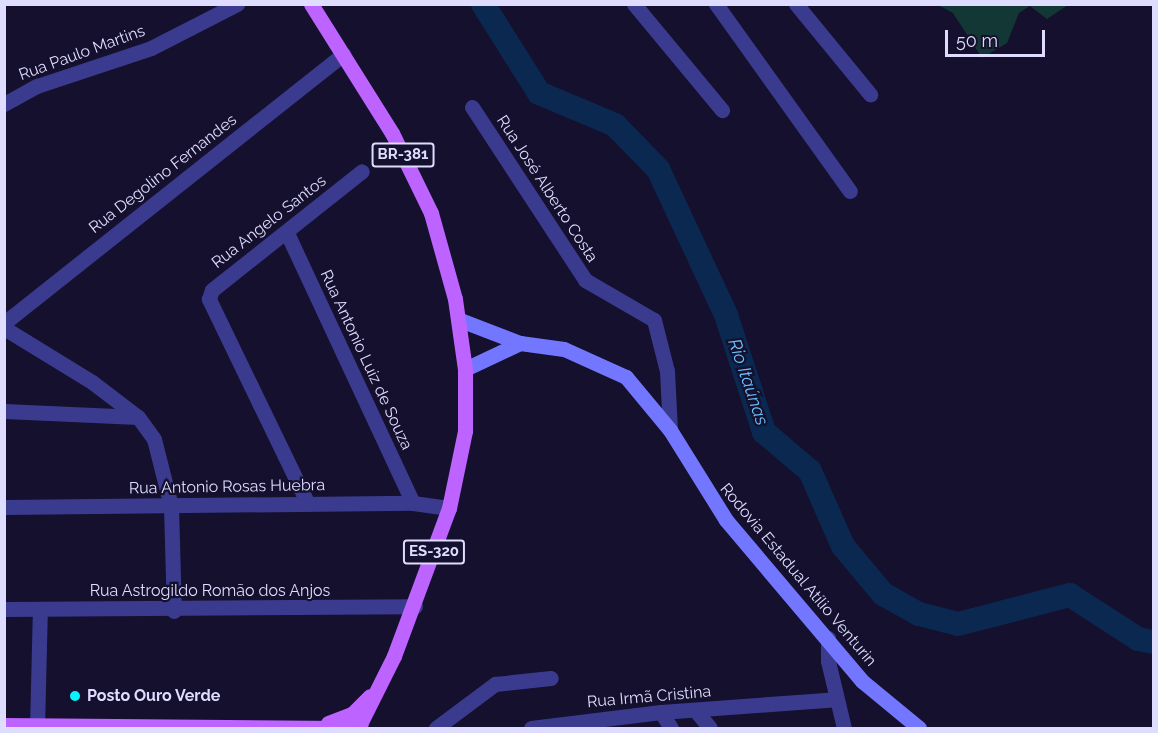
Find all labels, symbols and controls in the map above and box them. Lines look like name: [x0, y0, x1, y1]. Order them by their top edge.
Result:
scale bar: [948, 18, 1048, 56]
street label: Rua Paulo Martins: [16, 21, 148, 85]
text: 50 m: [956, 30, 998, 51]
street label: Rua Degolino Fernandes: [85, 110, 241, 238]
street label: Rua José Alberto Costa: [492, 112, 602, 266]
road number: BR-381: [372, 143, 434, 167]
street label: Rua Angelo Santos: [208, 171, 330, 273]
street label: Rua Antonio Luiz de Souza: [316, 267, 416, 453]
water label: Rio Itaúnas: [723, 336, 773, 428]
street label: Rua Antonio Rosas Huebra: [129, 476, 325, 498]
street label: Rodovia Estadual Atílio Venturin: [715, 479, 881, 671]
road number: ES-320: [402, 540, 466, 564]
street label: Rua Astrogildo Romão dos Anjos: [89, 581, 331, 601]
street label: Rua Irmã Cristina: [586, 682, 712, 712]
place label: Posto Ouro Verde: [87, 686, 221, 706]
marker: Posto Ouro Verde: [68, 689, 82, 703]

